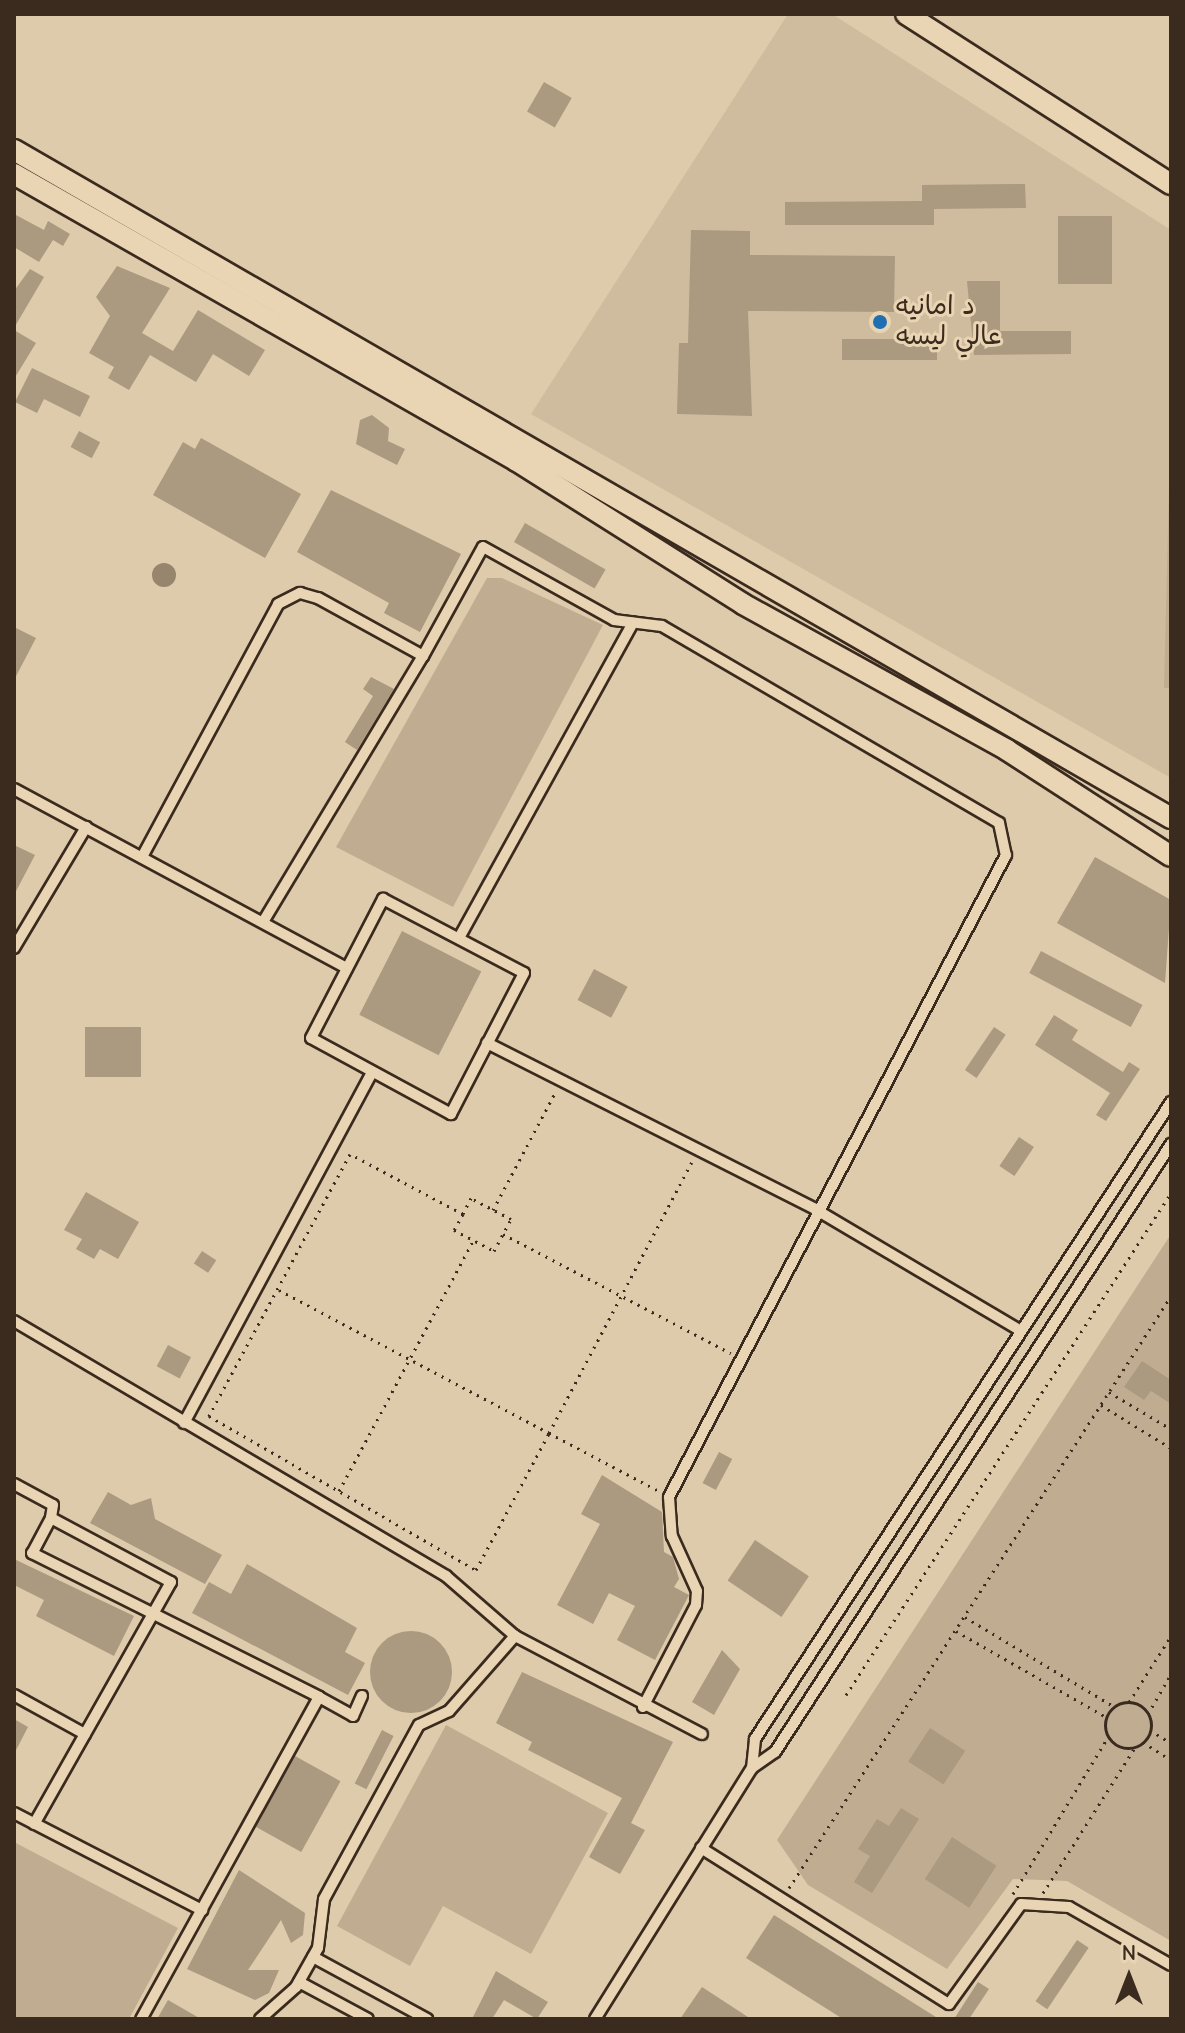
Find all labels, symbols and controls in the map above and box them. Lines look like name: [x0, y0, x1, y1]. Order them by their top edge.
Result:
place label: د امانیه عالي لیسه: [896, 291, 1002, 352]
marker: د امانیه عالي لیسه: [871, 313, 889, 331]
north arrow: [1089, 1937, 1169, 2017]
text: N: [1122, 1940, 1136, 1966]

